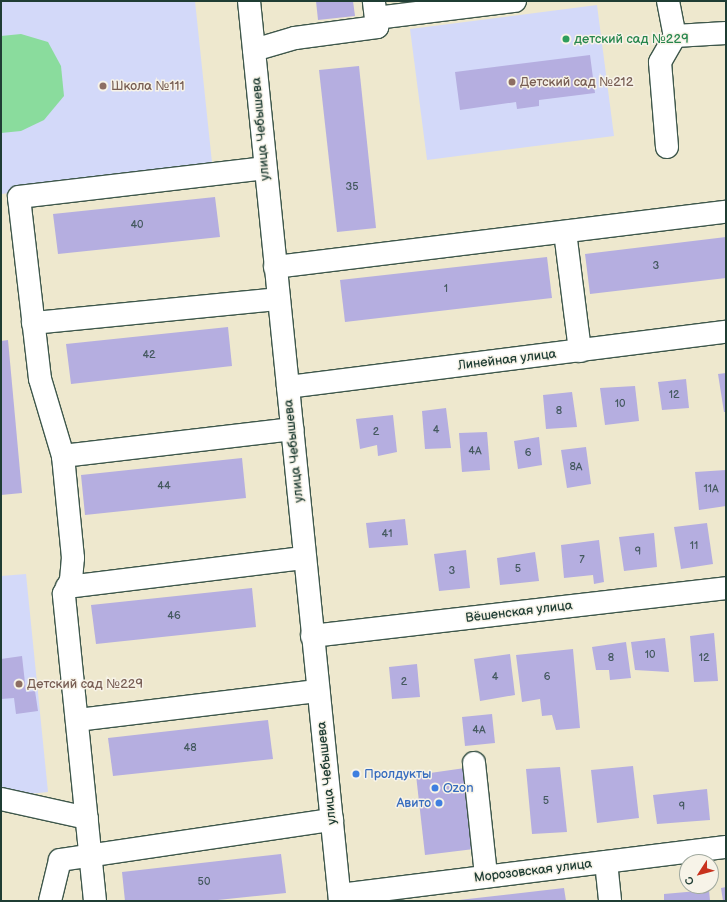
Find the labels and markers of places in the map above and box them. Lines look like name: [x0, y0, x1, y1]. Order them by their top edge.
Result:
place label: детский сад №229: [574, 31, 689, 47]
marker: детский сад №229: [561, 34, 571, 44]
place label: Детский сад №212: [520, 74, 633, 90]
marker: Детский сад №212: [507, 77, 517, 87]
place label: Школа №111: [111, 78, 185, 94]
marker: Школа №111: [98, 81, 108, 91]
place label: Детский сад №229: [27, 676, 143, 692]
marker: Детский сад №229: [14, 679, 24, 689]
place label: Пролдукты: [364, 766, 431, 782]
marker: Пролдукты: [351, 769, 361, 779]
place label: Ozon: [443, 780, 473, 796]
marker: Ozon: [430, 783, 440, 793]
place label: Авито: [396, 795, 431, 811]
marker: Авито: [434, 798, 444, 808]

